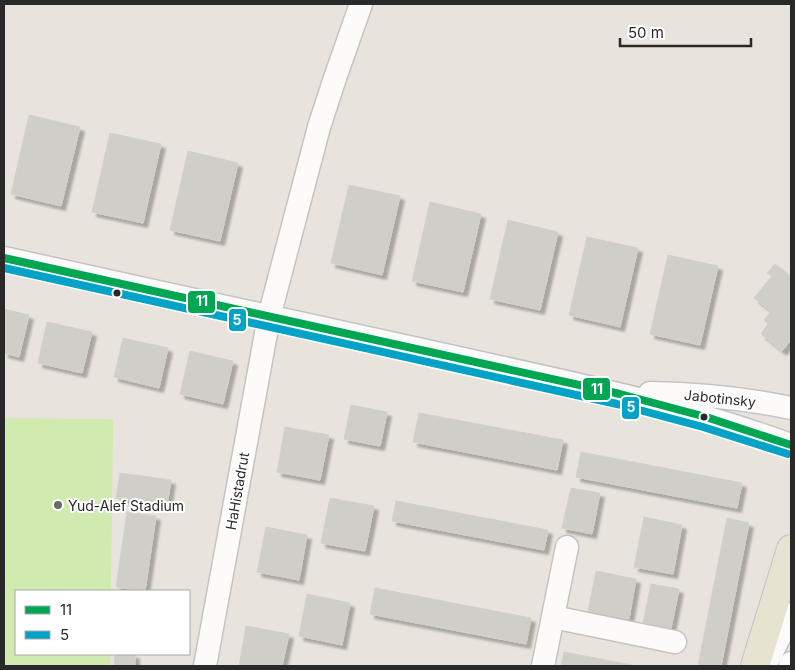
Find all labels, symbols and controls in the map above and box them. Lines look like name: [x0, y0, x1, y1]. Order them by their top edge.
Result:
scale bar: [620, 15, 751, 47]
text: 50 m: [628, 23, 664, 42]
unlabelled marker: [112, 288, 122, 298]
line badge: 11: [187, 290, 216, 314]
text: 11: [196, 292, 208, 309]
line badge: 5: [228, 308, 247, 332]
text: 5: [233, 311, 242, 328]
line badge: 11: [582, 377, 611, 401]
text: 11: [591, 380, 603, 397]
street label: Jabotinsky: [683, 386, 757, 410]
line badge: 5: [621, 396, 640, 420]
text: 5: [627, 398, 636, 415]
unlabelled marker: [699, 412, 709, 422]
street label: HaHistadrut: [222, 450, 252, 531]
place label: Yud-Alef Stadium: [68, 497, 184, 514]
marker: Yud-Alef Stadium: [52, 499, 64, 511]
legend: [15, 590, 190, 655]
text: 11: [60, 600, 72, 619]
text: 5: [60, 625, 69, 644]

